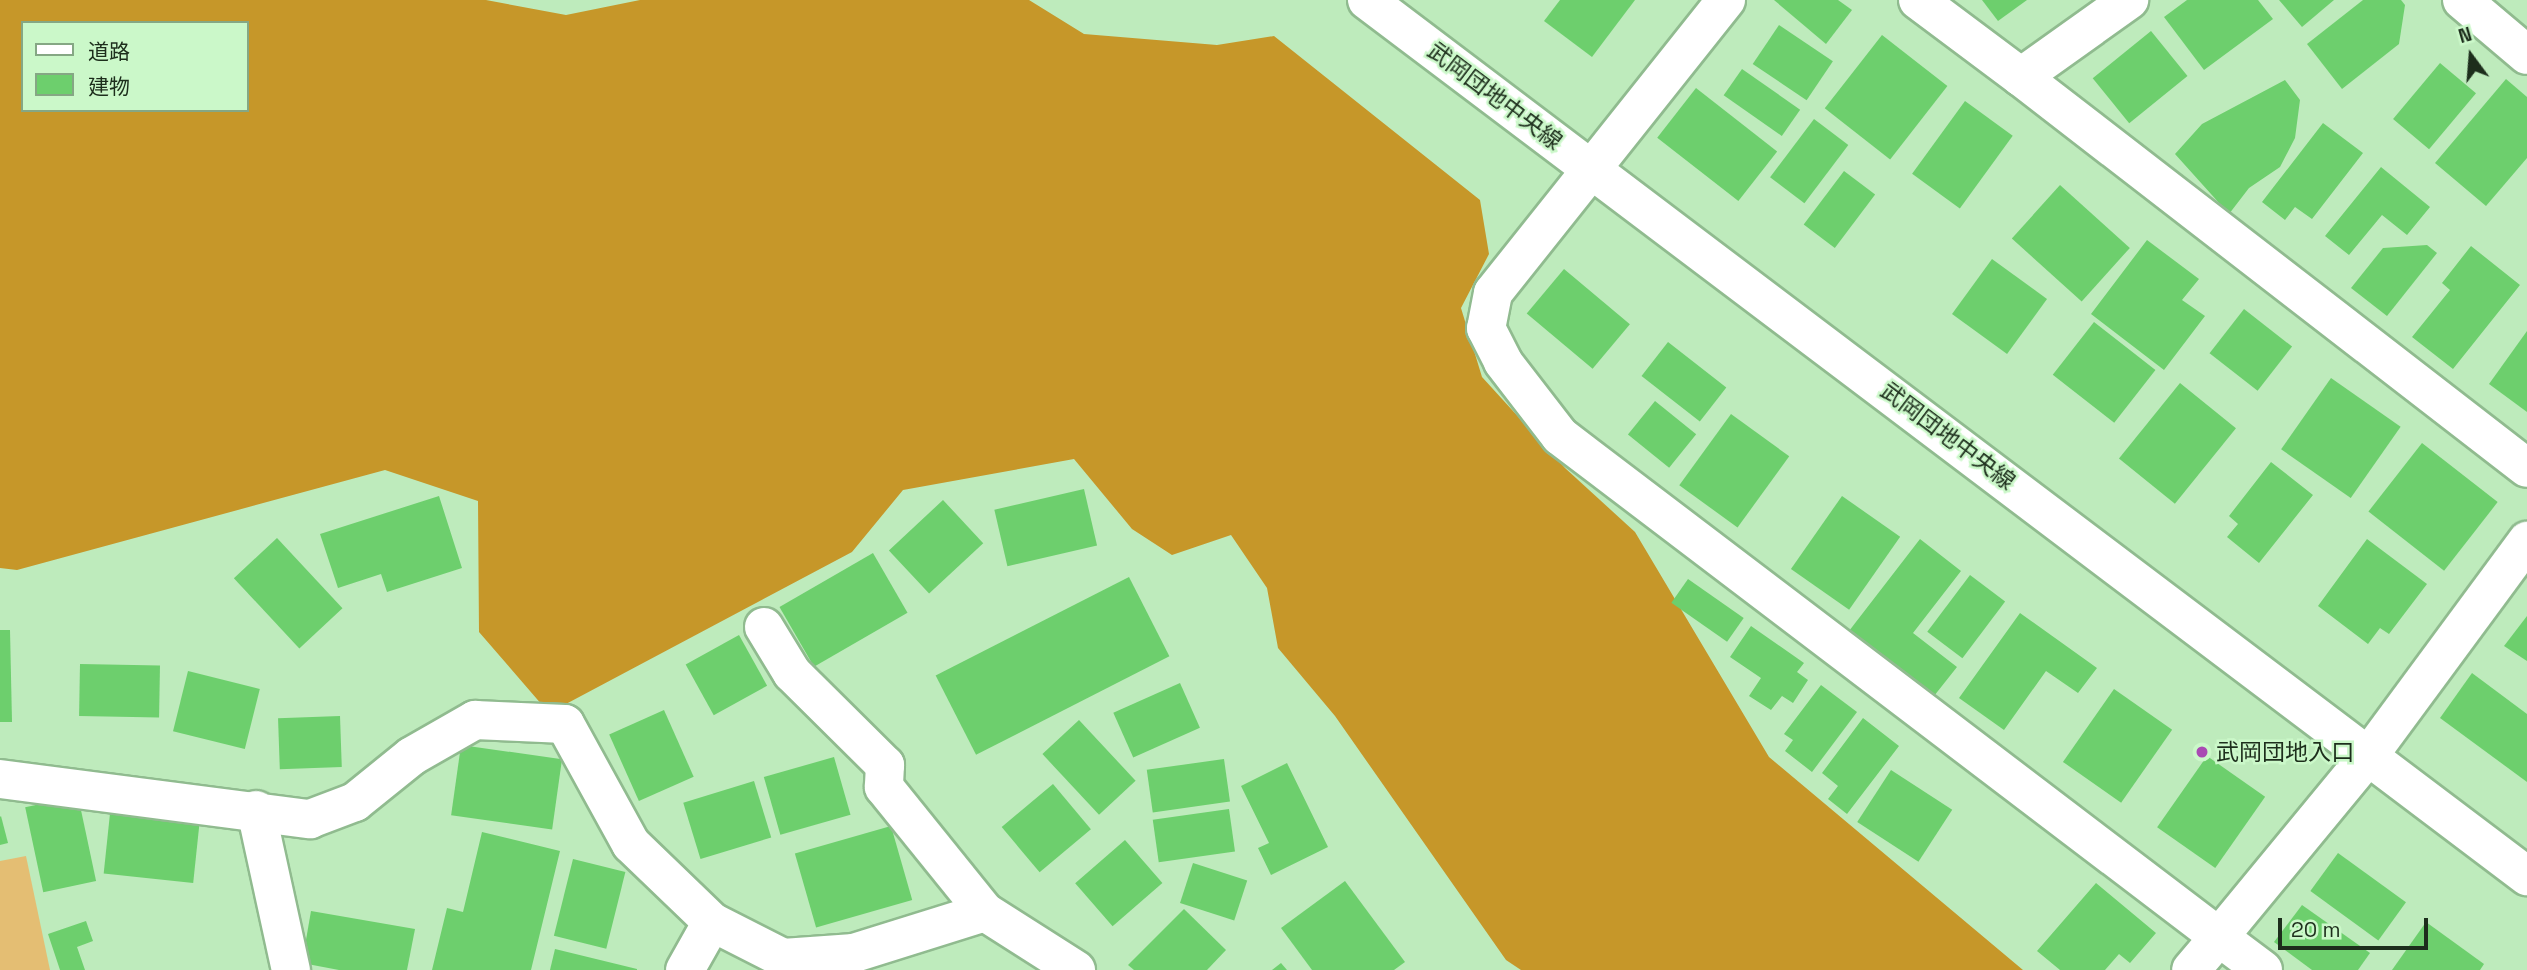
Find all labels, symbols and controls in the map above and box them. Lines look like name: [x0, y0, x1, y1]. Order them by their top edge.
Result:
legend: [21, 21, 248, 112]
north arrow: [2436, 21, 2506, 91]
text: N: [2456, 22, 2475, 49]
street label: 武岡団地中央線: [1422, 37, 1568, 155]
text: 道路: [88, 38, 130, 65]
text: 建物: [88, 73, 130, 100]
street label: 武岡団地中央線: [1875, 377, 2021, 495]
place label: 武岡団地入口: [2216, 738, 2354, 766]
marker: 武岡団地入口: [2194, 744, 2210, 760]
scale bar: [2282, 904, 2432, 948]
text: 20 m: [2291, 916, 2341, 943]

